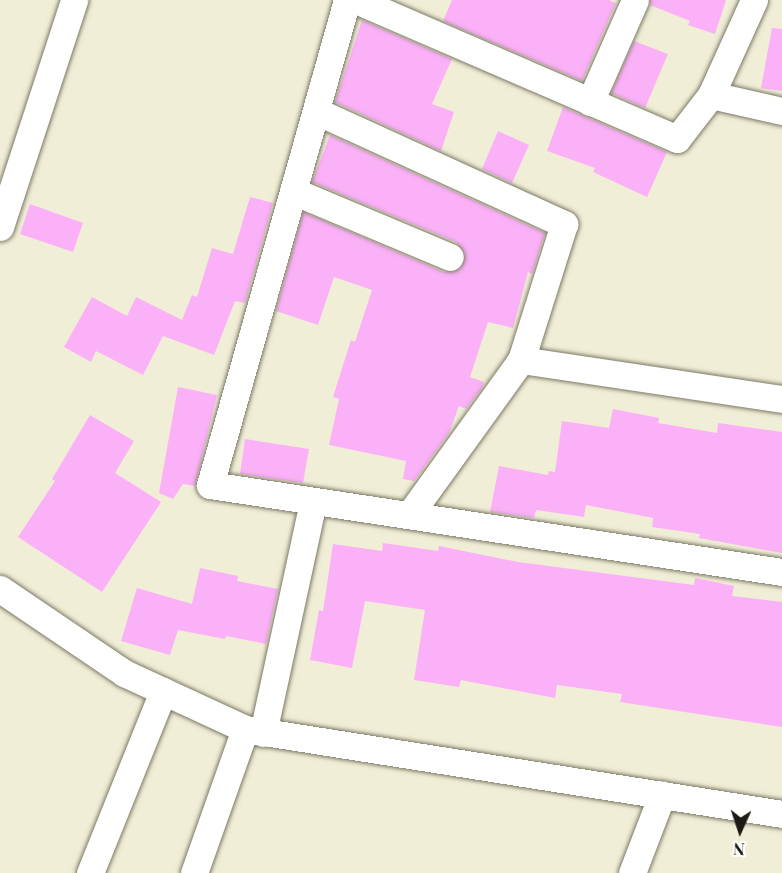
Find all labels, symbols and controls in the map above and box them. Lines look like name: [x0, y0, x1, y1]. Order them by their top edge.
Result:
north arrow: [710, 801, 770, 861]
text: N: [733, 839, 745, 860]

